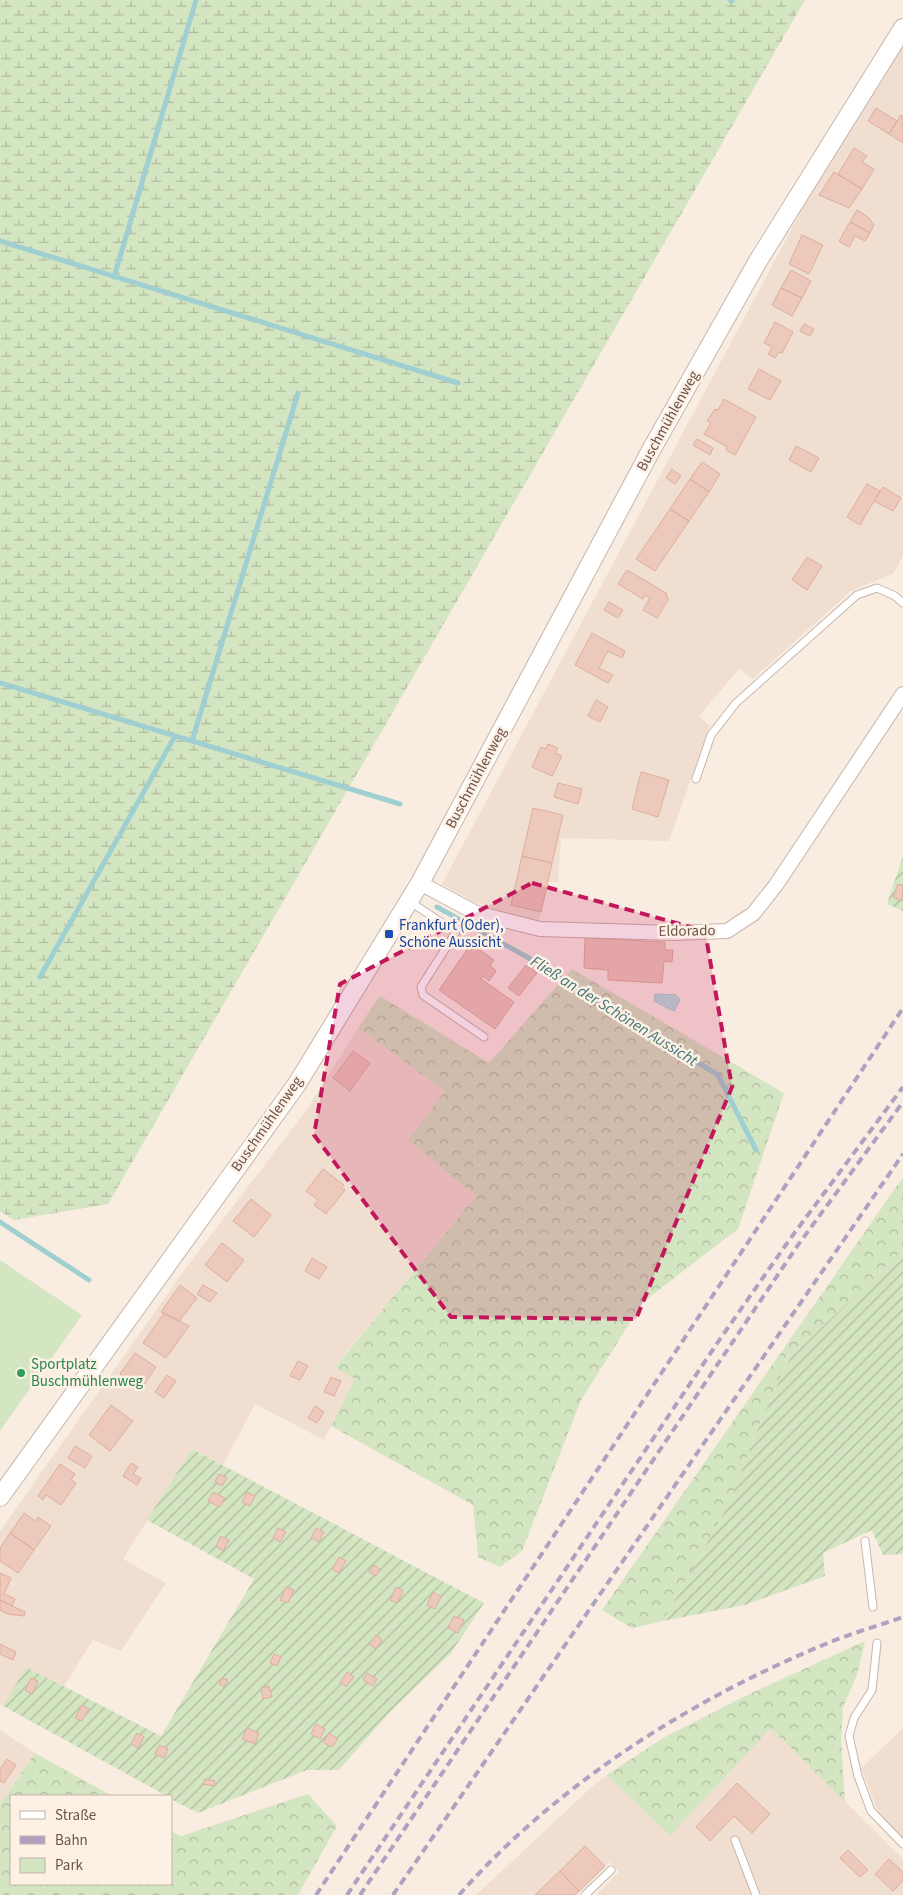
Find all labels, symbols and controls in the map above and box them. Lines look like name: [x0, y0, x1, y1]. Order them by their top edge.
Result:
street label: Buschmühlenweg: [632, 367, 705, 475]
street label: Buschmühlenweg: [440, 723, 512, 832]
place label: Frankfurt (Oder), Schöne Aussicht: [399, 915, 504, 953]
street label: Eldorado: [658, 920, 716, 942]
marker: Frankfurt (Oder), Schöne Aussicht: [383, 928, 395, 940]
water label: Fließ an der Schönen Aussicht: [526, 951, 702, 1072]
street label: Buschmühlenweg: [226, 1072, 308, 1176]
place label: Sportplatz Buschmühlenweg: [31, 1354, 144, 1392]
marker: Sportplatz Buschmühlenweg: [15, 1367, 27, 1379]
legend: [10, 1795, 172, 1885]
text: Straße: [55, 1805, 96, 1826]
text: Bahn: [55, 1830, 88, 1851]
text: Park: [55, 1855, 84, 1876]

